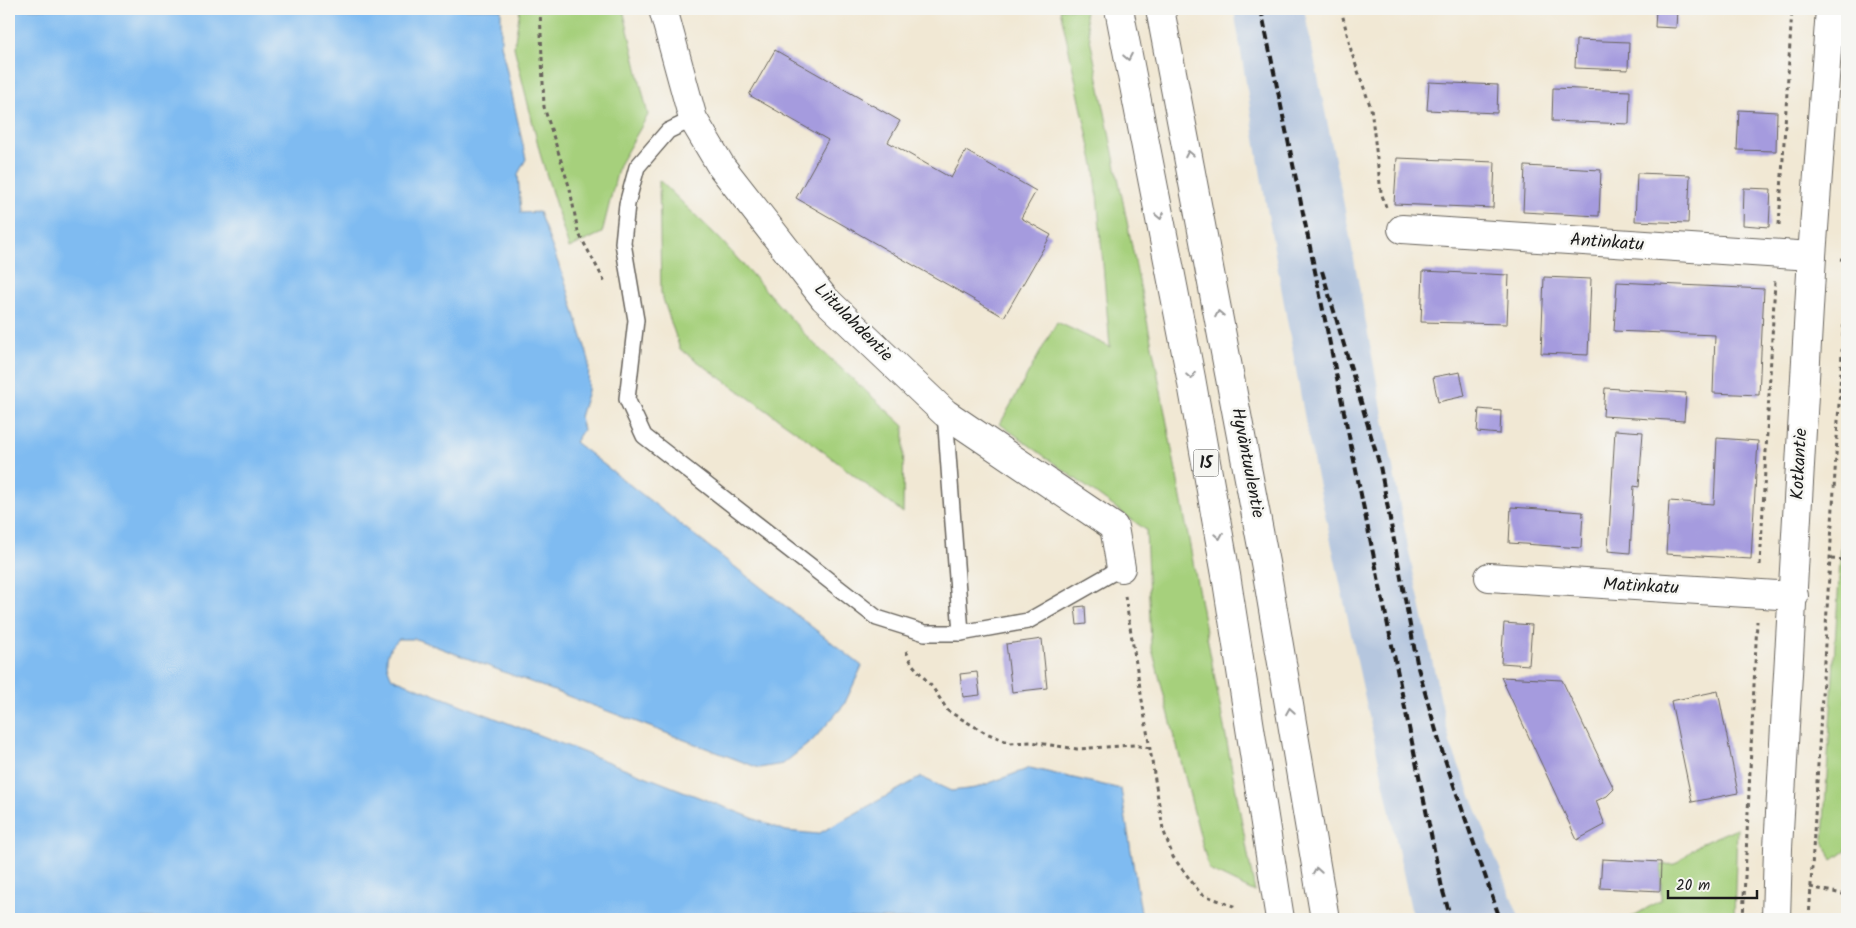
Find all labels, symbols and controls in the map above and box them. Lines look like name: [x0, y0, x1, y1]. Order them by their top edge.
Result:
one-way arrow: [1123, 52, 1133, 61]
one-way arrow: [1184, 149, 1195, 158]
one-way arrow: [1154, 212, 1165, 220]
street label: Antinkatu: [1569, 226, 1645, 260]
street label: Liitulahdentie: [806, 276, 900, 370]
one-way arrow: [1214, 309, 1224, 318]
one-way arrow: [1185, 371, 1195, 380]
street label: Hyväntuulentie: [1222, 405, 1272, 521]
street label: Kotkantie: [1784, 427, 1816, 501]
road number: 15: [1194, 449, 1218, 476]
one-way arrow: [1214, 531, 1224, 540]
street label: Matinkatu: [1602, 571, 1680, 603]
one-way arrow: [1285, 706, 1296, 714]
one-way arrow: [1312, 867, 1322, 876]
scale bar: [1668, 868, 1757, 900]
text: 20 m: [1676, 874, 1710, 898]

